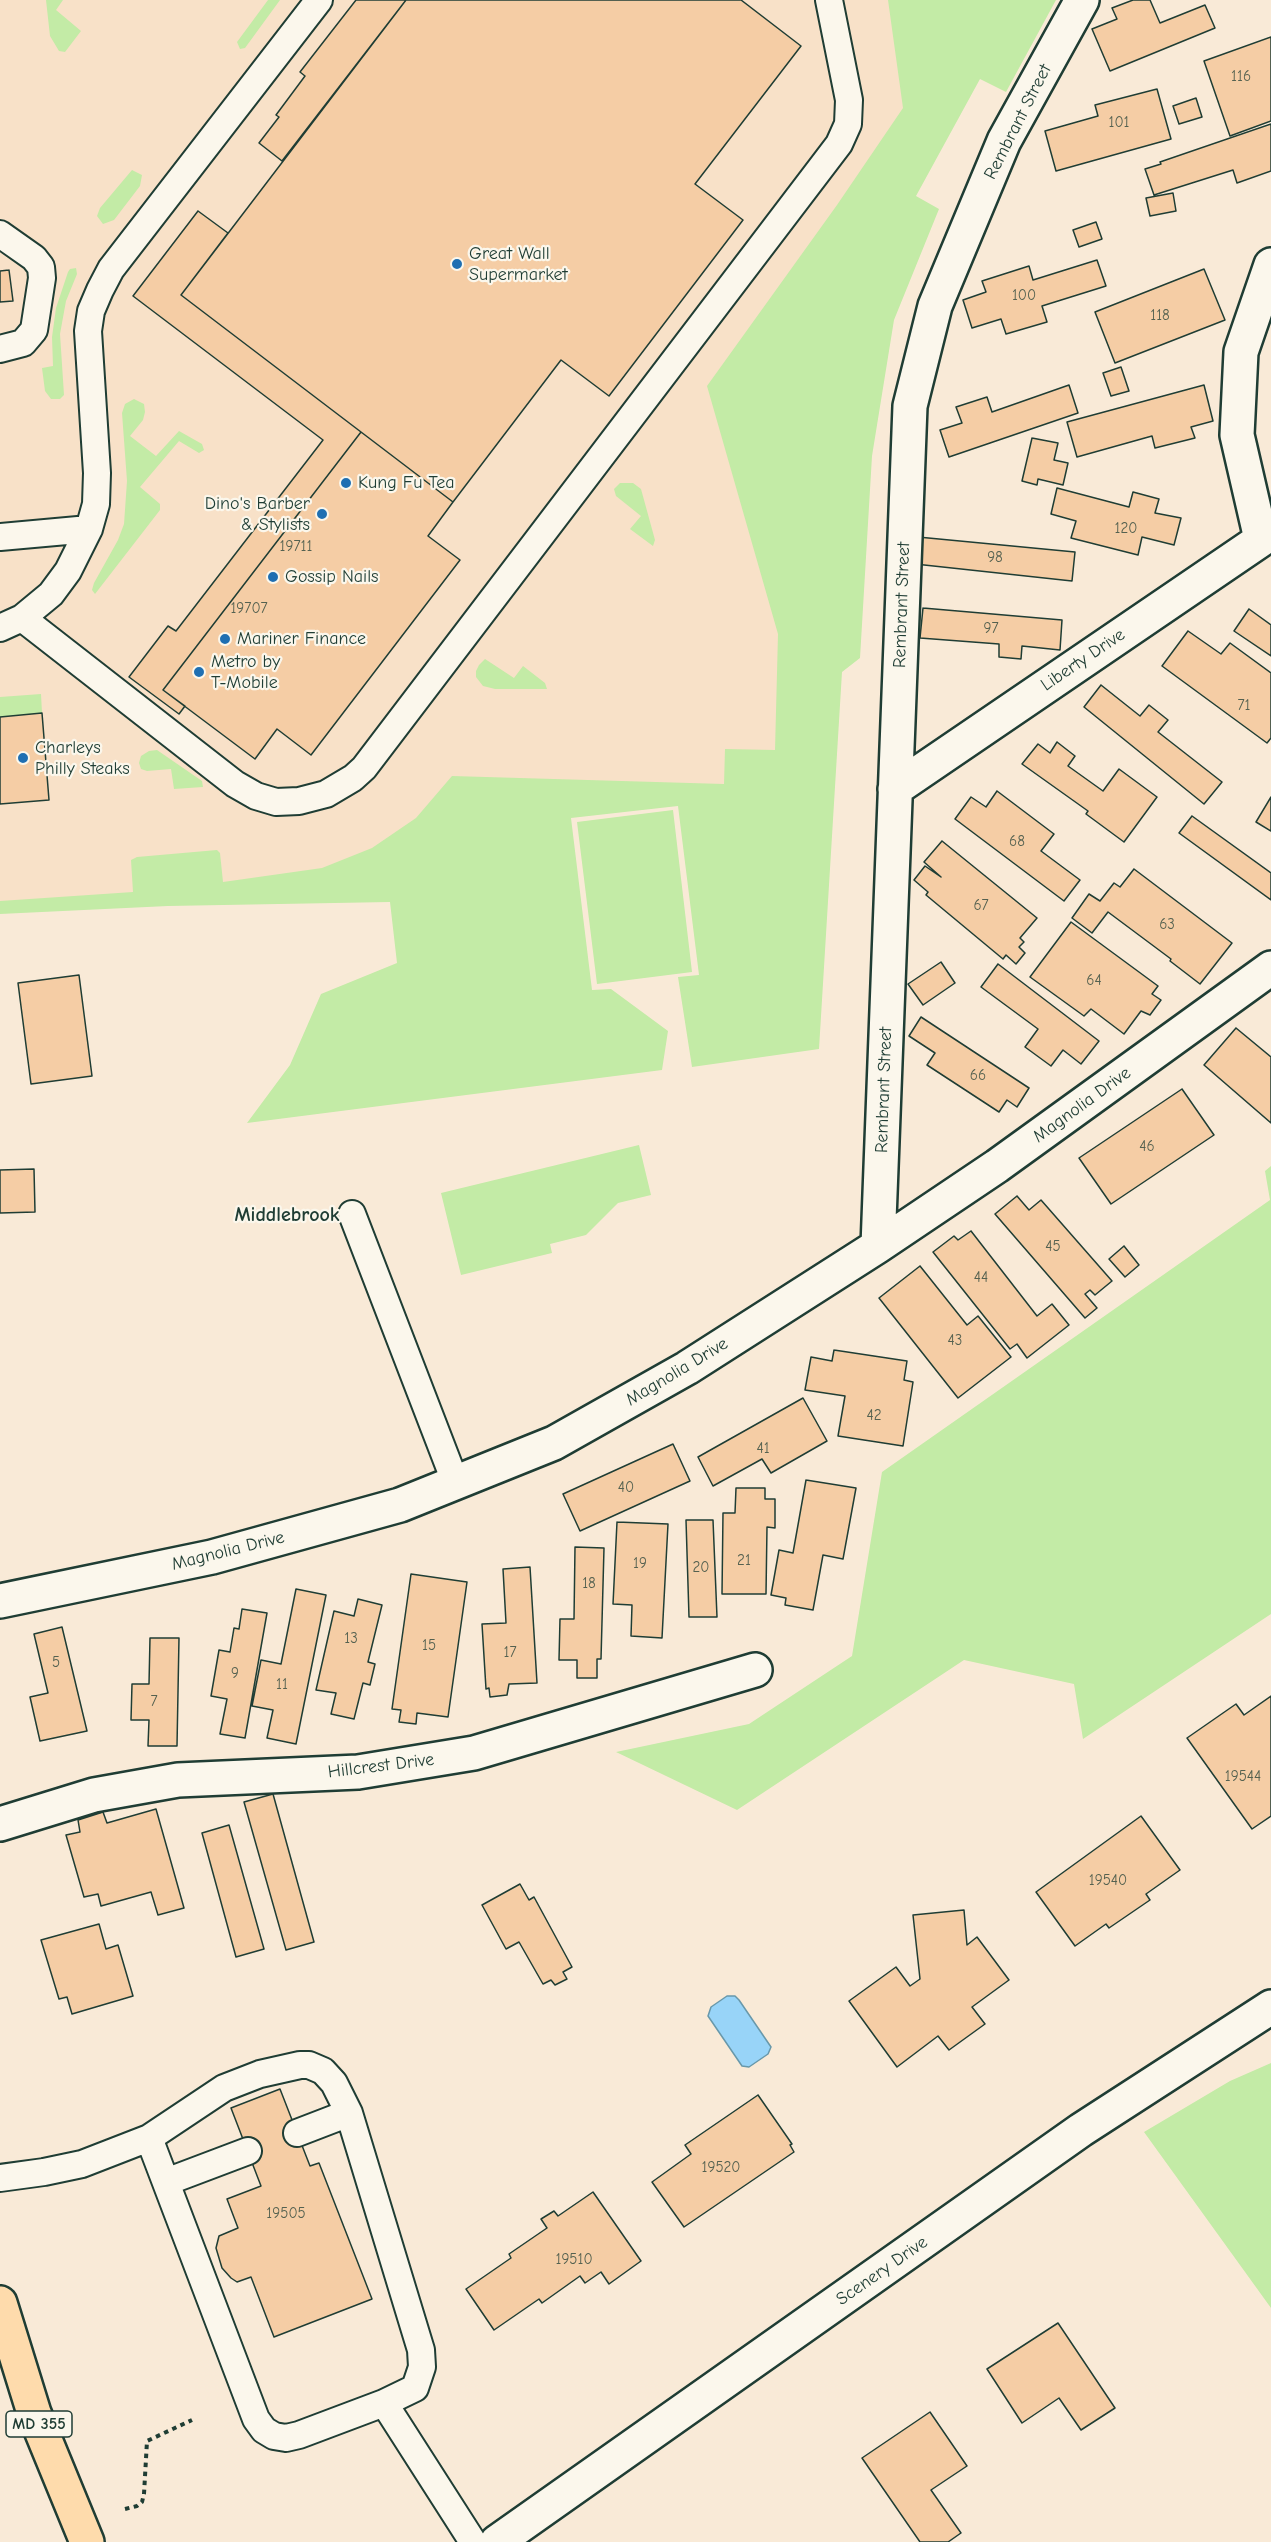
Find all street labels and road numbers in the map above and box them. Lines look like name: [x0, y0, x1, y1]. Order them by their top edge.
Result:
street label: Rembrant Street: [980, 61, 1056, 183]
street label: Rembrant Street: [889, 541, 915, 669]
street label: Liberty Drive: [1037, 624, 1129, 696]
street label: Rembrant Street: [871, 1026, 897, 1154]
street label: Magnolia Drive: [1029, 1062, 1135, 1148]
street label: Magnolia Drive: [622, 1333, 732, 1411]
street label: Magnolia Drive: [169, 1527, 287, 1575]
street label: Hillcrest Drive: [327, 1749, 435, 1783]
street label: Scenery Drive: [832, 2232, 932, 2310]
road number: MD 355: [6, 2411, 72, 2437]

